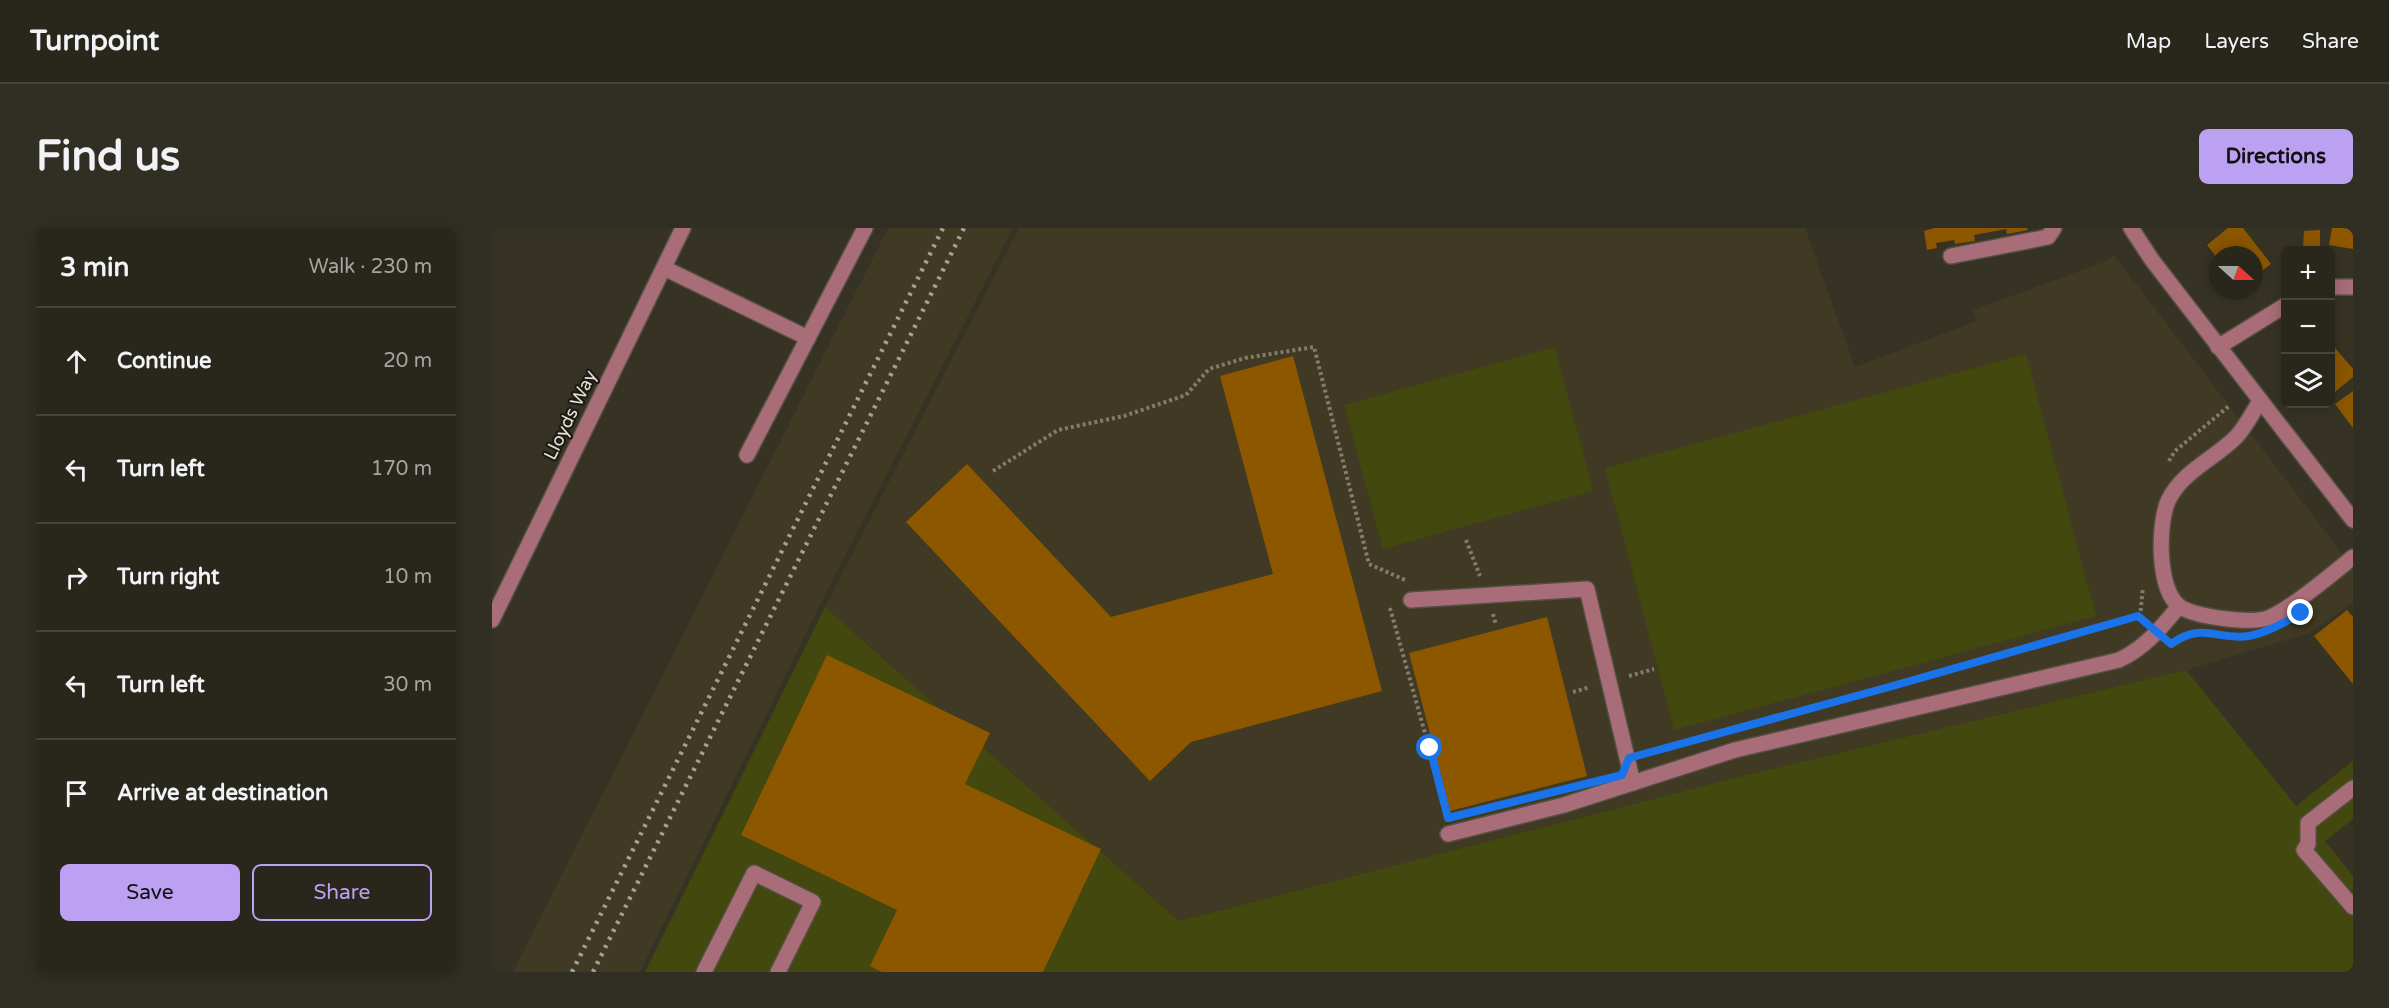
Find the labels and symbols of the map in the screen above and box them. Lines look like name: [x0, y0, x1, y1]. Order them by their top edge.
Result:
north arrow: [2209, 246, 2263, 300]
street label: Lloyds Way: [539, 366, 601, 463]
route end: [2287, 599, 2313, 625]
route start: [1416, 734, 1442, 760]

